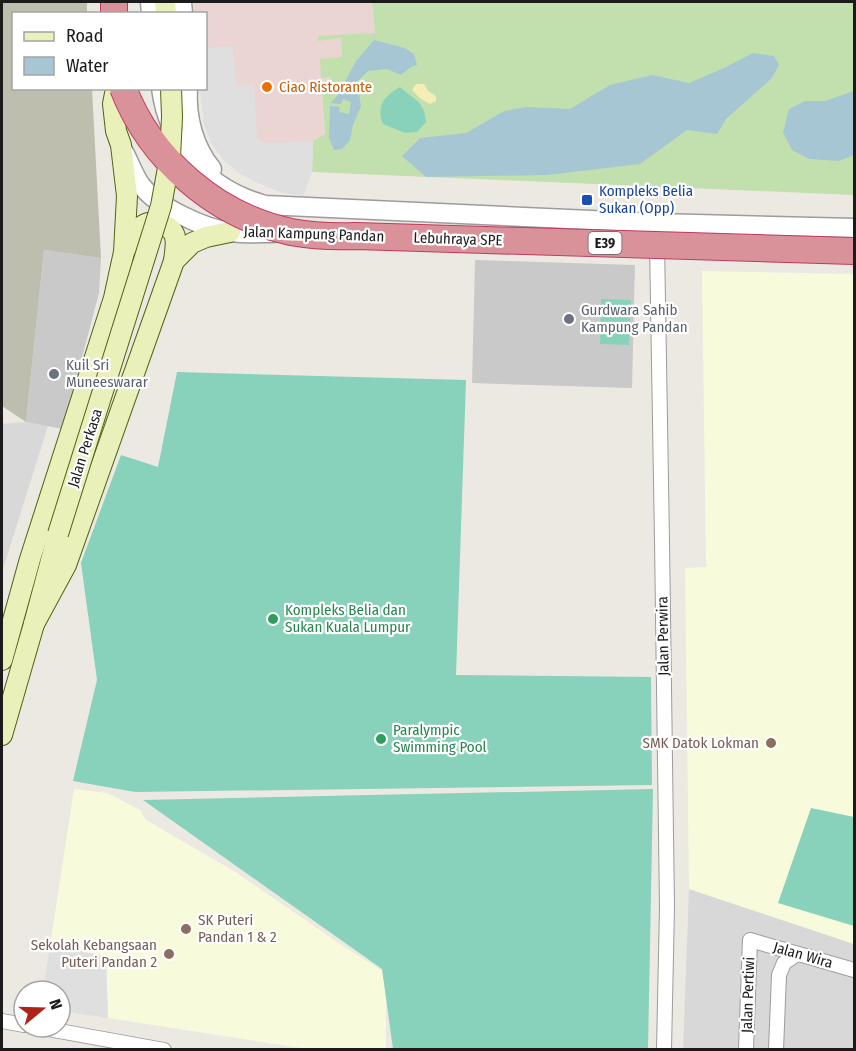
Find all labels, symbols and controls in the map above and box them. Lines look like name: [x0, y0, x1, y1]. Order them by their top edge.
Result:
legend: [12, 12, 207, 90]
text: Road: [66, 25, 103, 47]
text: Water: [66, 55, 109, 77]
place label: Ciao Ristorante: [279, 78, 372, 96]
marker: Ciao Ristorante: [260, 80, 274, 94]
place label: Kompleks Belia Sukan (Opp): [599, 182, 693, 217]
marker: Kompleks Belia Sukan (Opp): [580, 193, 594, 207]
street label: Jalan Kampung Pandan: [243, 223, 385, 245]
street label: Lebuhraya SPE: [413, 228, 503, 250]
road number: E39: [588, 232, 622, 254]
place label: Gurdwara Sahib Kampung Pandan: [581, 301, 688, 336]
marker: Gurdwara Sahib Kampung Pandan: [562, 312, 576, 326]
place label: Kuil Sri Muneeswarar: [66, 356, 149, 391]
marker: Kuil Sri Muneeswarar: [47, 367, 61, 381]
street label: Jalan Perkasa: [64, 406, 106, 490]
street label: Jalan Perwira: [653, 596, 673, 676]
place label: Kompleks Belia dan Sukan Kuala Lumpur: [285, 601, 411, 636]
marker: Kompleks Belia dan Sukan Kuala Lumpur: [266, 612, 280, 626]
place label: Paralympic Swimming Pool: [393, 721, 487, 756]
marker: Paralympic Swimming Pool: [374, 732, 388, 746]
place label: SMK Datok Lokman: [643, 734, 759, 752]
marker: SMK Datok Lokman: [764, 736, 778, 750]
place label: SK Puteri Pandan 1 & 2: [198, 911, 277, 946]
marker: SK Puteri Pandan 1 & 2: [179, 922, 193, 936]
place label: Sekolah Kebangsaan Puteri Pandan 2: [31, 936, 157, 971]
street label: Jalan Wira: [771, 938, 835, 972]
marker: Sekolah Kebangsaan Puteri Pandan 2: [162, 947, 176, 961]
street label: Jalan Pertiwi: [738, 957, 758, 1033]
north arrow: [12, 979, 72, 1039]
text: N: [45, 997, 66, 1012]

